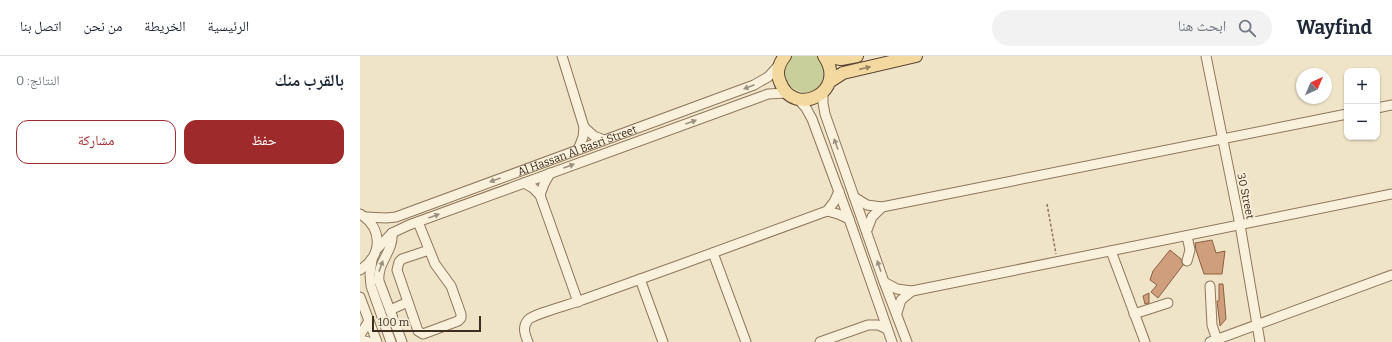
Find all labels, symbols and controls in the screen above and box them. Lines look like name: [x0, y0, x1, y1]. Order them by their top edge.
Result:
search box: [992, 10, 1272, 46]
text: Wayfind: [1296, 16, 1372, 39]
text: ابحث هنا: [1178, 17, 1226, 35]
icon: search: [1236, 17, 1258, 39]
text: اتصل بنا: [20, 18, 62, 35]
text: من نحن: [84, 18, 122, 35]
text: الخريطة: [144, 18, 186, 35]
text: الرئيسية: [208, 18, 249, 35]
one-way arrow: [859, 65, 871, 71]
north arrow: [1296, 68, 1332, 104]
map controls: [1344, 68, 1380, 140]
button: +: [1344, 68, 1380, 104]
text: بالقرب منك: [275, 70, 344, 91]
text: النتائج: 0: [16, 73, 60, 88]
one-way arrow: [742, 84, 754, 90]
button: −: [1344, 104, 1380, 140]
one-way arrow: [686, 118, 698, 124]
button: مشاركة: [16, 120, 176, 164]
button: حفظ: [184, 120, 344, 164]
street label: Al Hassan Al Basri Street: [516, 123, 638, 179]
one-way arrow: [832, 137, 838, 149]
one-way arrow: [564, 163, 576, 169]
street label: 30 Street: [1234, 172, 1257, 220]
one-way arrow: [489, 178, 501, 184]
one-way arrow: [428, 213, 440, 219]
one-way arrow: [378, 259, 384, 271]
one-way arrow: [876, 260, 882, 272]
scale bar: [372, 314, 481, 333]
text: 100 m: [378, 316, 409, 329]

